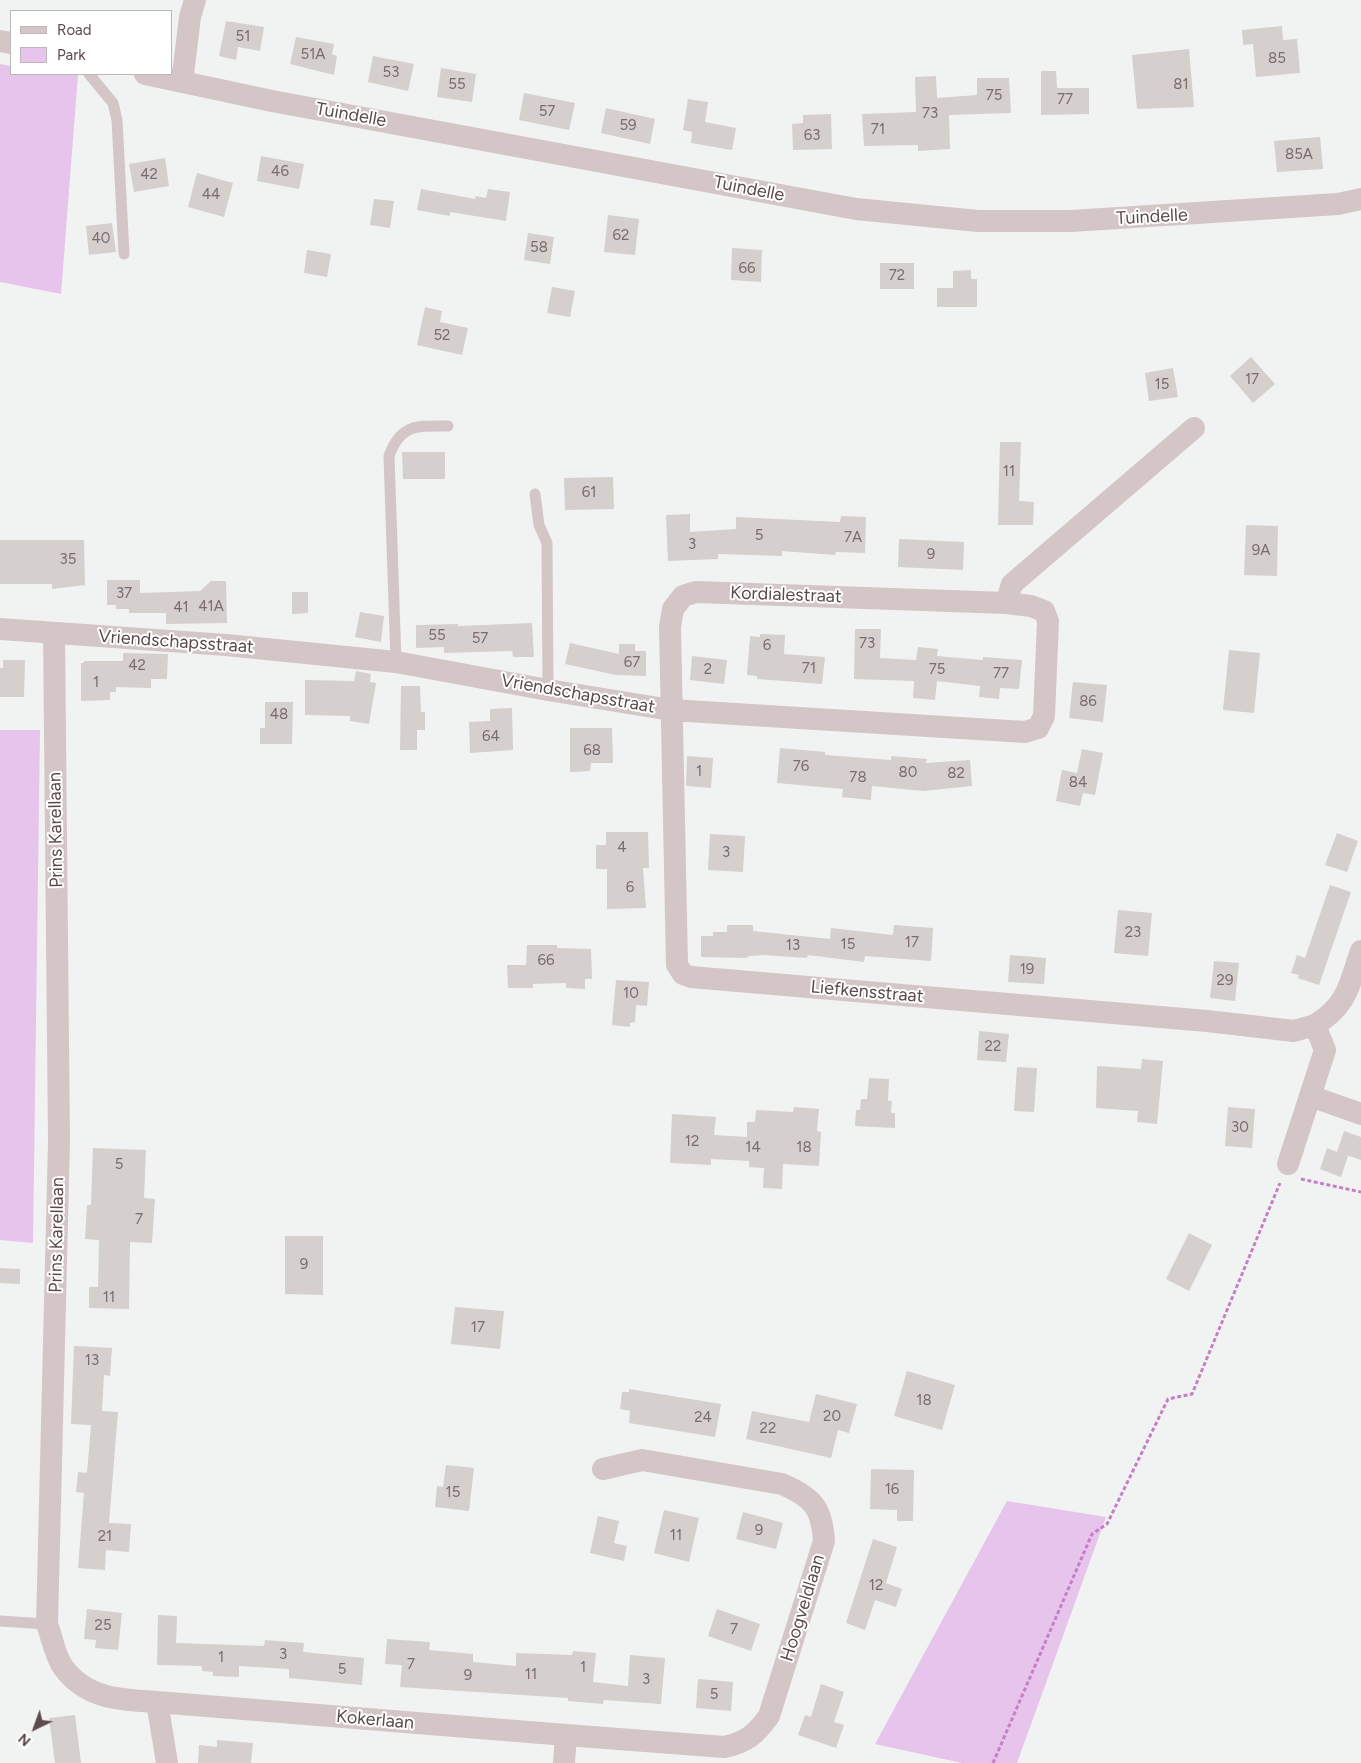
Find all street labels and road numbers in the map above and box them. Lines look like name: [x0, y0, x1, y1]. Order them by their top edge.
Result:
street label: Tuindelle: [314, 98, 388, 132]
street label: Tuindelle: [712, 172, 786, 206]
street label: Tuindelle: [1116, 204, 1188, 230]
street label: Kordialestraat: [730, 582, 842, 608]
street label: Vriendschapsstraat: [97, 626, 255, 658]
street label: Vriendschapsstraat: [499, 670, 657, 718]
street label: Prins Karellaan: [44, 772, 68, 888]
street label: Liefkensstraat: [810, 976, 924, 1008]
street label: Prins Karellaan: [45, 1177, 69, 1293]
street label: Hoogveldlaan: [776, 1552, 830, 1664]
street label: Kokerlaan: [335, 1706, 415, 1734]

